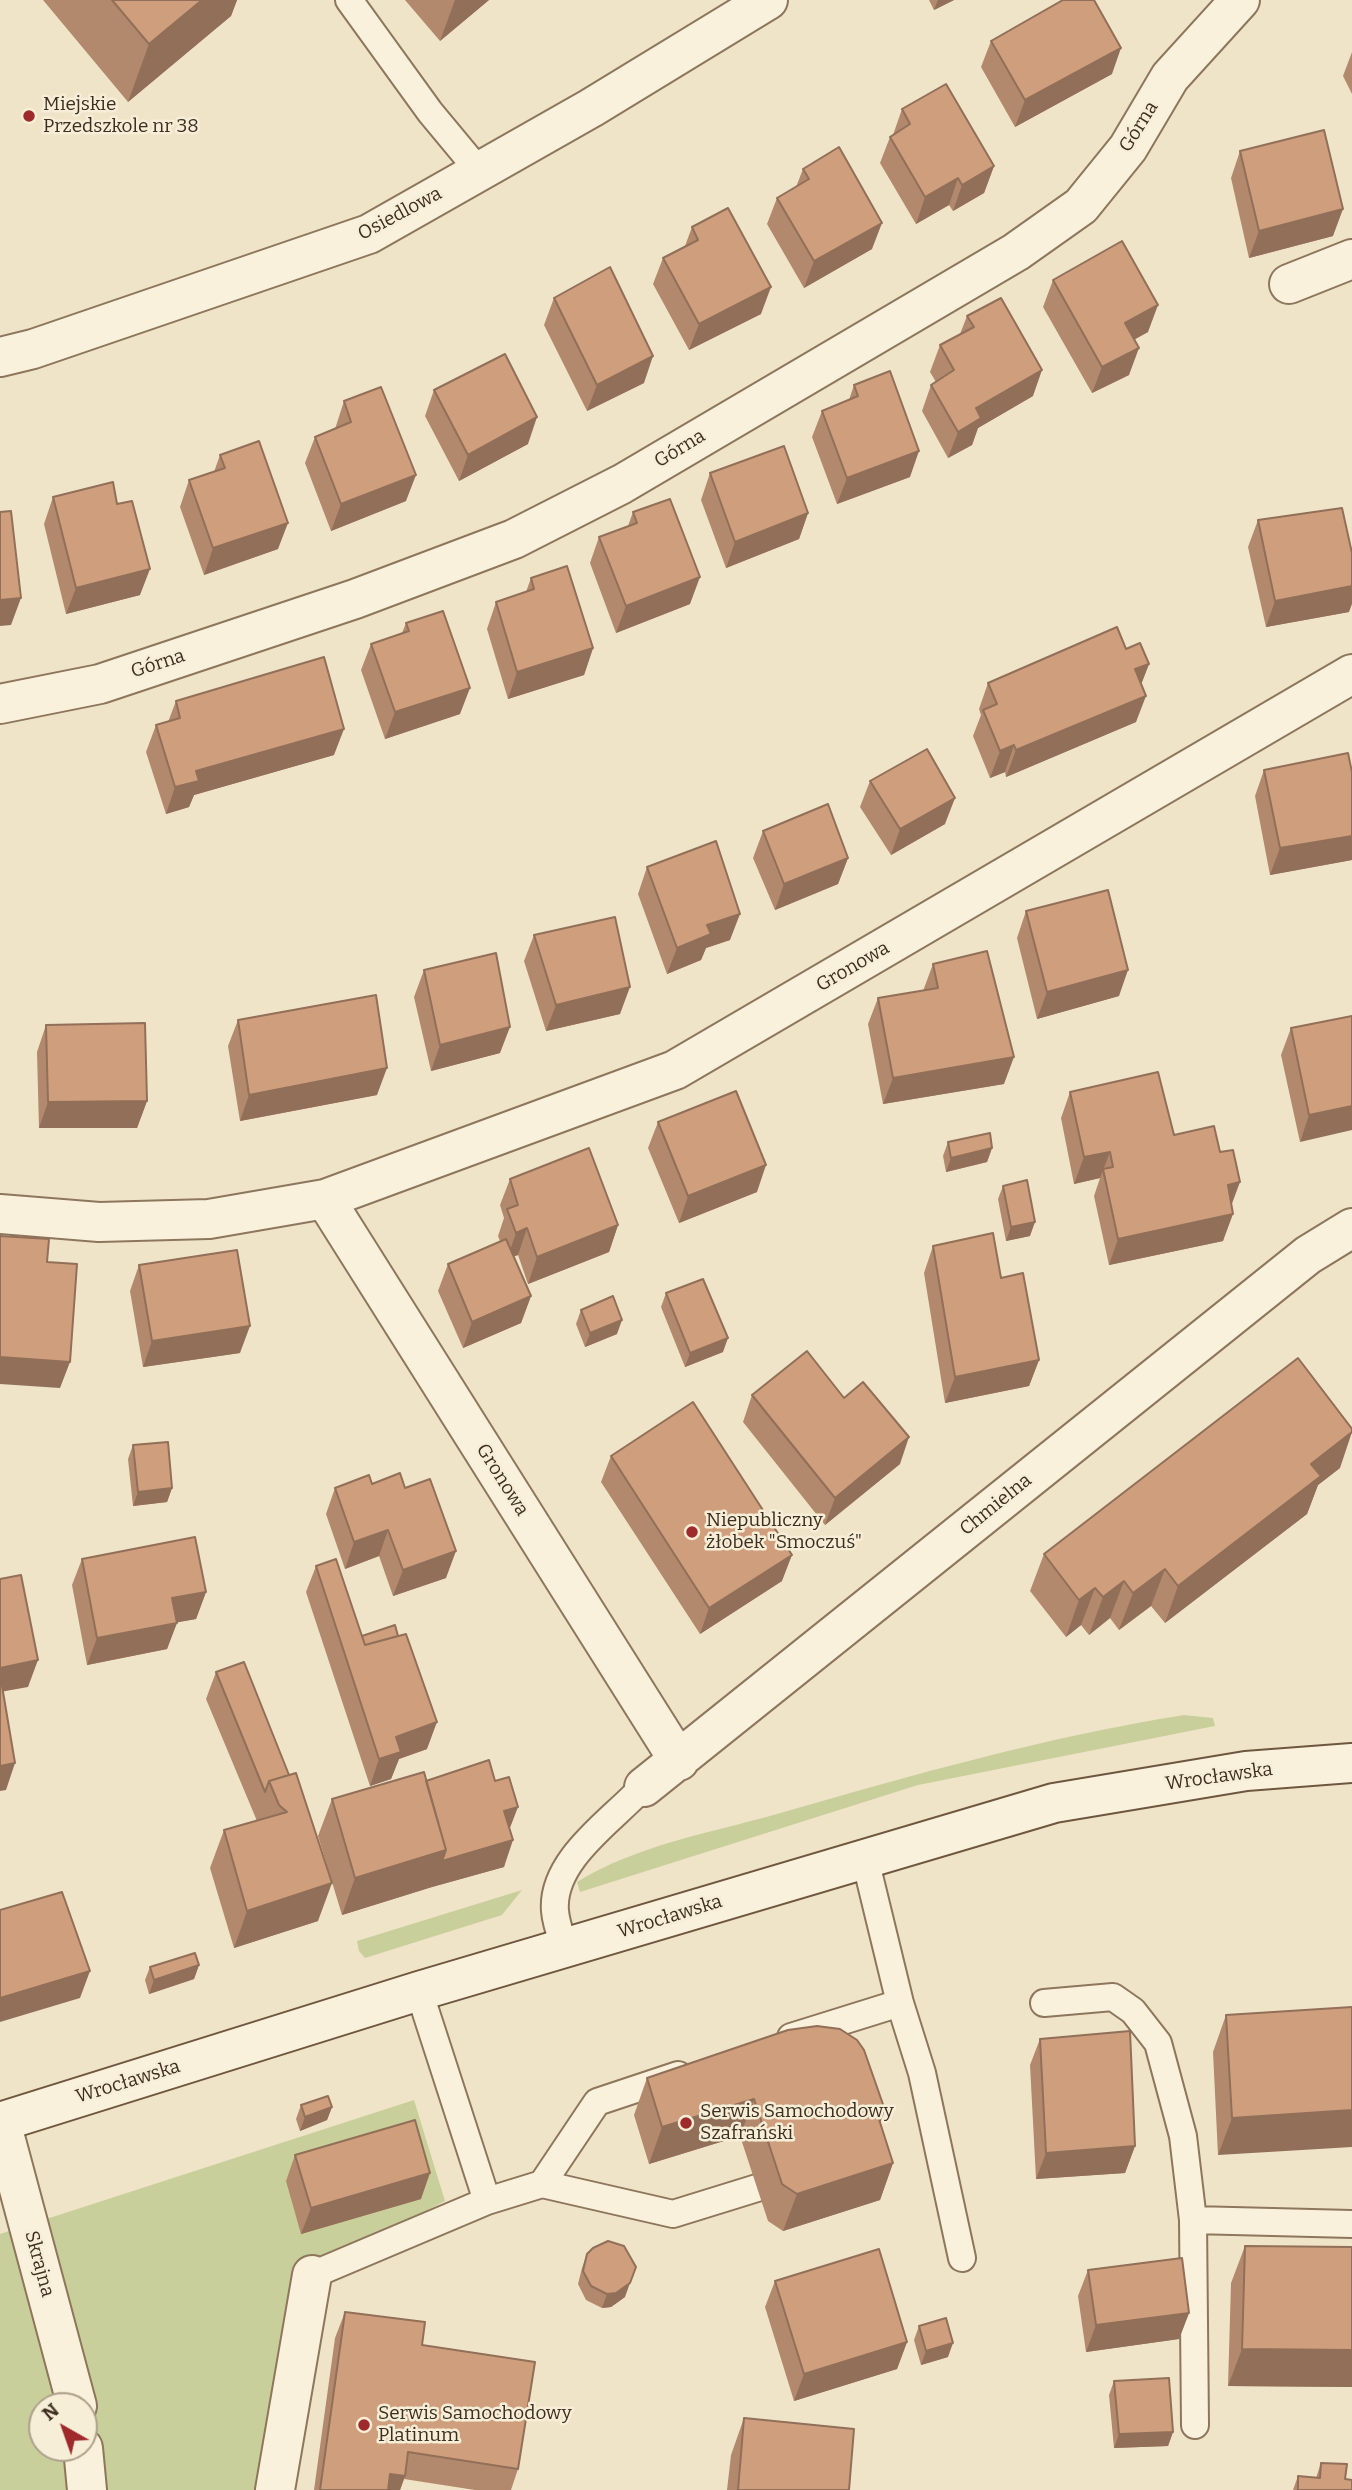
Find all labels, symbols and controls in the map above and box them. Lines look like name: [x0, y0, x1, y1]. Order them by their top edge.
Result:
place label: Miejskie Przedszkole nr 38: [43, 94, 199, 138]
street label: Górna: [1115, 97, 1163, 157]
marker: Miejskie Przedszkole nr 38: [21, 108, 37, 124]
street label: Osiedlowa: [354, 182, 446, 246]
street label: Górna: [650, 425, 710, 473]
street label: Górna: [128, 645, 188, 683]
street label: Gronowa: [812, 937, 894, 997]
street label: Gronowa: [471, 1440, 533, 1520]
street label: Chmielna: [956, 1469, 1036, 1541]
place label: Niepubliczny żłobek "Smoczuś": [706, 1510, 862, 1554]
marker: Niepubliczny żłobek "Smoczuś": [684, 1524, 700, 1540]
street label: Wrocławska: [1164, 1758, 1274, 1796]
street label: Wrocławska: [615, 1890, 725, 1944]
street label: Wrocławska: [73, 2055, 183, 2109]
place label: Serwis Samochodowy Szafrański: [700, 2101, 894, 2145]
marker: Serwis Samochodowy Szafrański: [678, 2115, 694, 2131]
street label: Skrajna: [19, 2228, 59, 2300]
north arrow: [28, 2392, 98, 2462]
text: N: [37, 2399, 63, 2426]
place label: Serwis Samochodowy Platinum: [378, 2403, 572, 2447]
marker: Serwis Samochodowy Platinum: [356, 2417, 372, 2433]

